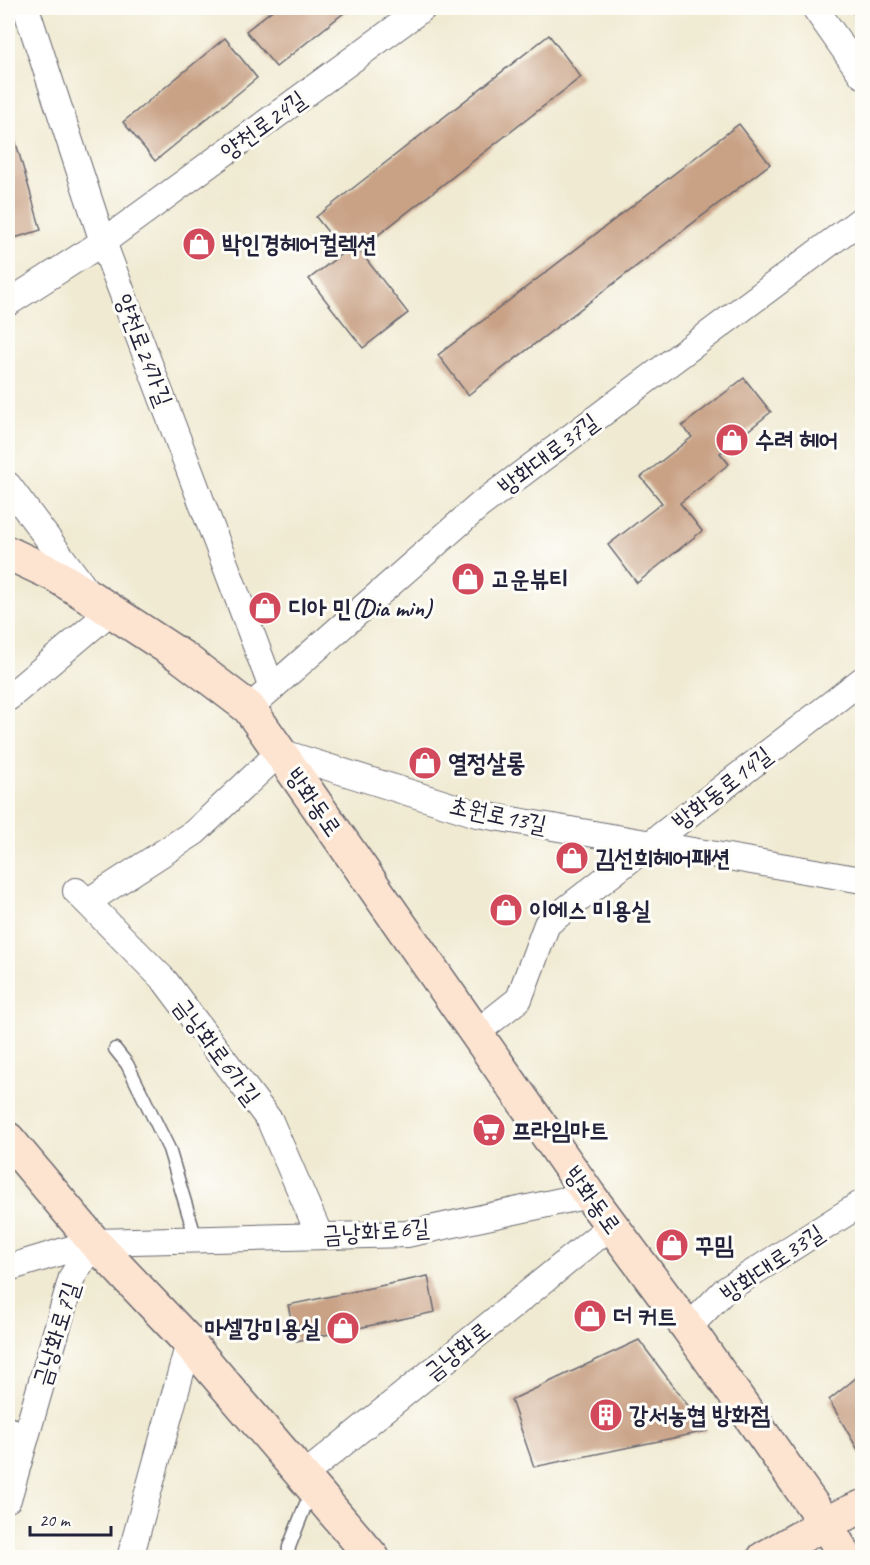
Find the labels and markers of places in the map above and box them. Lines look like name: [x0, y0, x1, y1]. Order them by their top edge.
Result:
shop icon: 박인경헤어컬렉션: [181, 226, 217, 262]
place label: 박인경헤어컬렉션: [222, 229, 377, 259]
shop icon: 수려 헤어: [714, 422, 750, 458]
place label: 수려 헤어: [755, 425, 838, 455]
shop icon: 고운뷰티: [450, 561, 486, 597]
place label: 고운뷰티: [491, 564, 568, 594]
shop icon: 디아 민(Dia min): [247, 590, 283, 626]
place label: 디아 민(Dia min): [288, 593, 434, 623]
shop icon: 열정살롱: [407, 745, 443, 781]
place label: 열정살롱: [448, 748, 525, 778]
shop icon: 김선희헤어패션: [554, 840, 590, 876]
place label: 김선희헤어패션: [595, 843, 730, 873]
shop icon: 이에스 미용실: [488, 892, 524, 928]
place label: 이에스 미용실: [529, 895, 651, 925]
supermarket icon: 프라임마트: [471, 1112, 507, 1148]
place label: 프라임마트: [512, 1115, 609, 1145]
shop icon: 꾸밈: [654, 1227, 690, 1263]
place label: 꾸밈: [695, 1230, 734, 1260]
shop icon: 더 커트: [572, 1298, 608, 1334]
place label: 더 커트: [613, 1301, 677, 1331]
shop icon: 마셀강미용실: [325, 1310, 361, 1346]
place label: 마셀강미용실: [204, 1313, 321, 1343]
building icon: 강서농협 방화점: [588, 1397, 624, 1433]
place label: 강서농협 방화점: [629, 1400, 770, 1430]

